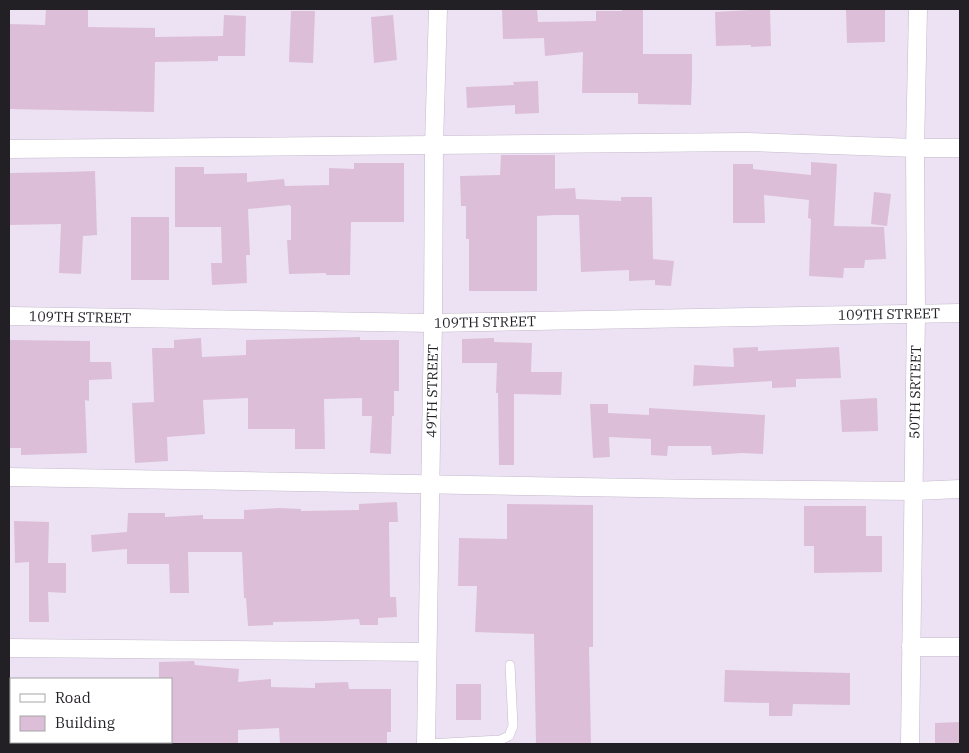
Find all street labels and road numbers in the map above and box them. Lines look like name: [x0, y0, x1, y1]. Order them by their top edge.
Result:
street label: 109TH STREET: [838, 304, 940, 324]
street label: 109TH STREET: [29, 307, 131, 327]
street label: 109TH STREET: [434, 312, 536, 332]
street label: 49TH STREET: [422, 344, 442, 438]
street label: 50TH SRTEET: [905, 345, 925, 439]

